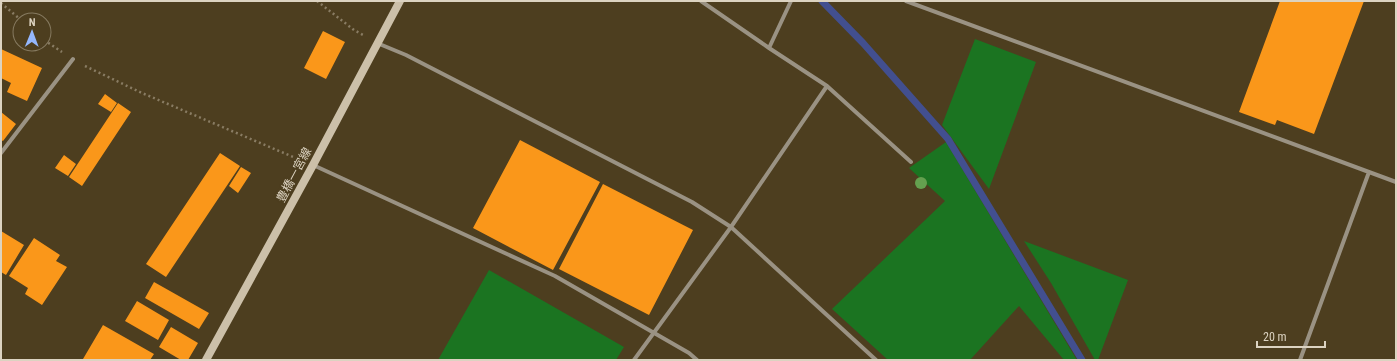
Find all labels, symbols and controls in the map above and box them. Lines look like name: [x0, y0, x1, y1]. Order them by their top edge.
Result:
north arrow: [12, 12, 52, 52]
text: N: [29, 16, 36, 29]
street label: 豊橋一宮線: [274, 145, 314, 205]
scale bar: [1257, 323, 1325, 349]
text: 20 m: [1263, 330, 1287, 344]

